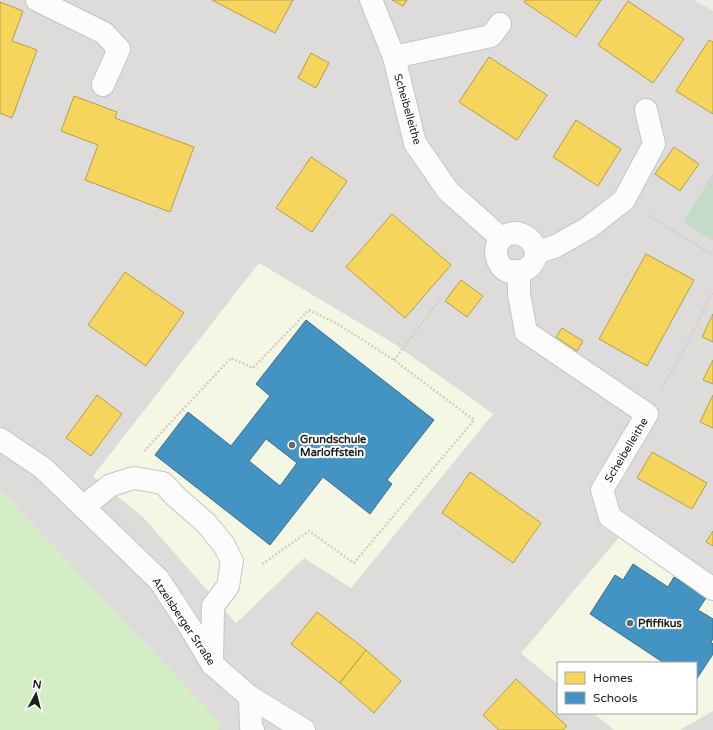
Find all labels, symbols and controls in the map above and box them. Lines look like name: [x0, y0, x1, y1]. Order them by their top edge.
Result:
street label: Scheibelleithe: [391, 72, 424, 146]
street label: Scheibelleithe: [602, 416, 651, 485]
place label: Grundschule Marloffstein: [300, 433, 367, 459]
marker: Grundschule Marloffstein: [287, 440, 297, 450]
street label: Atzelsberger Straße: [149, 575, 218, 668]
place label: Pfiffikus: [638, 617, 682, 630]
marker: Pfiffikus: [625, 618, 635, 628]
legend: [557, 662, 697, 714]
text: Homes: [593, 671, 633, 685]
north arrow: [16, 674, 56, 714]
text: N: [32, 678, 42, 692]
text: Schools: [593, 691, 638, 705]

